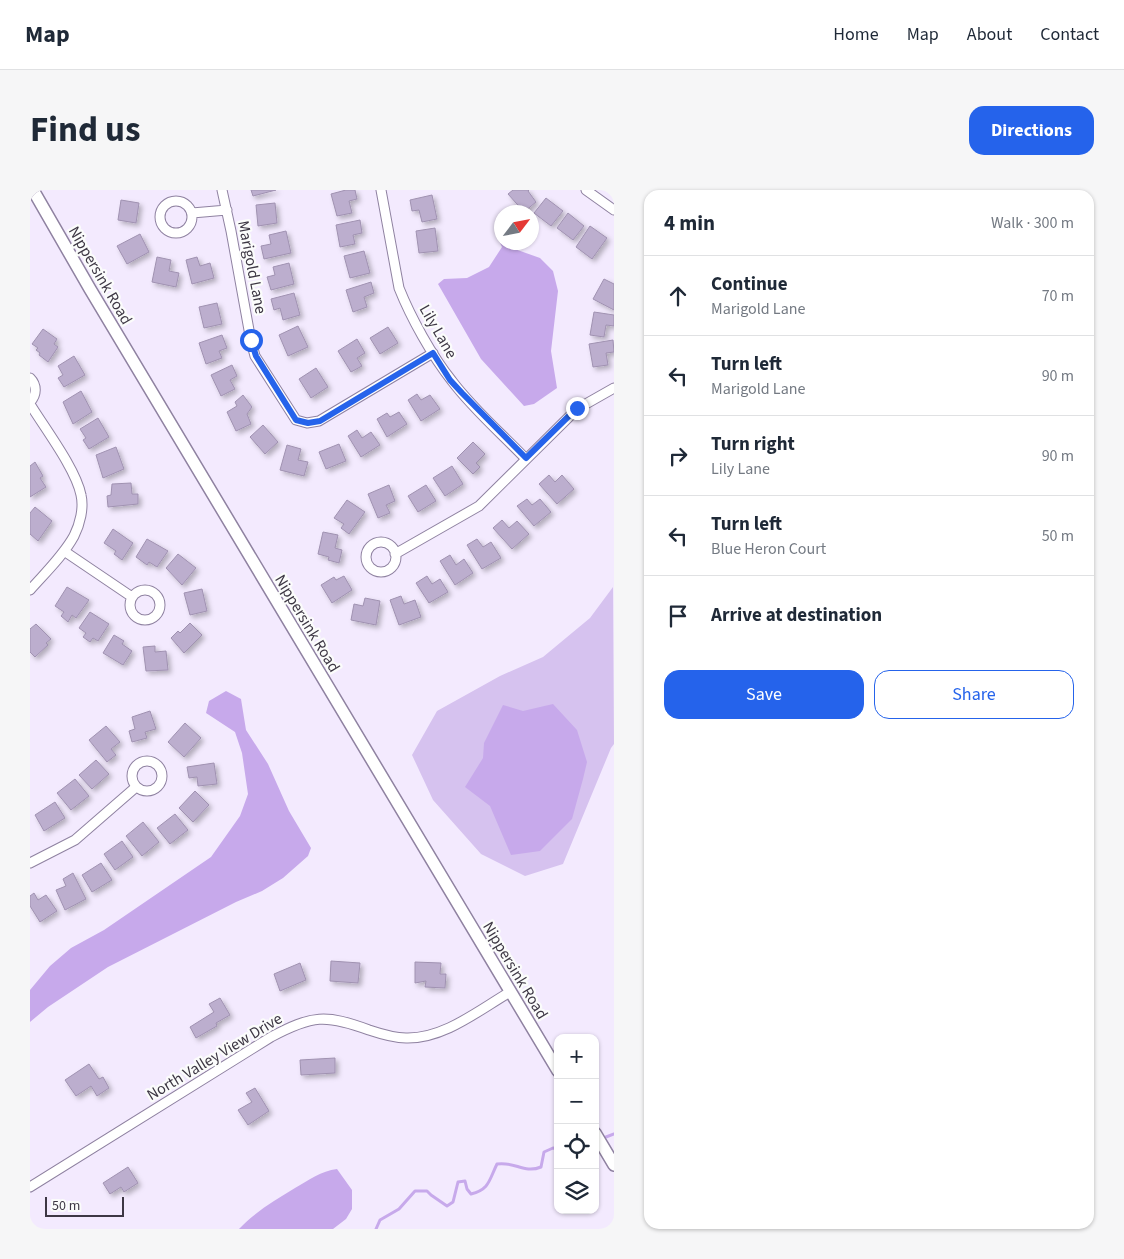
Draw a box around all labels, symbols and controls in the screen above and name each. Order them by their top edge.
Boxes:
text: Map [25,17,70,52]
text: Home [833,22,879,47]
text: Map [907,22,939,47]
text: About [967,22,1012,47]
text: Contact [1040,22,1099,47]
text: Find us [30,105,140,155]
button: Directions [969,106,1094,155]
north arrow [494,205,539,250]
text: 4 min [664,208,715,238]
text: Walk · 300 m [991,212,1074,234]
street label: Marigold Lane [232,219,272,316]
street label: Nippersink Road [63,222,137,329]
text: Continue [711,271,788,298]
icon: ahead [664,282,692,310]
text: 70 m [1042,285,1074,307]
text: Marigold Lane [711,298,805,320]
street label: Lily Lane [414,300,462,363]
route start [240,329,263,352]
text: Turn left [711,351,782,378]
icon: left [664,362,692,390]
text: 90 m [1042,365,1074,387]
text: Marigold Lane [711,378,805,400]
route end [566,397,589,420]
text: Turn right [711,431,795,458]
icon: right [664,442,692,470]
text: 90 m [1042,445,1074,467]
text: Lily Lane [711,458,770,480]
text: Turn left [711,511,782,538]
icon: left [664,522,692,550]
text: 50 m [1042,525,1074,547]
text: Blue Heron Court [711,538,826,560]
street label: Nippersink Road [269,571,345,676]
icon: arrive [664,602,692,630]
text: Arrive at destination [711,602,882,629]
button: Save [664,670,864,719]
button: Share [874,670,1074,719]
street label: Nippersink Road [477,918,553,1023]
street label: North Valley View Drive [143,1008,286,1106]
map controls [554,1034,599,1214]
button: + [554,1034,599,1079]
button: − [554,1079,599,1124]
button: locate [554,1124,599,1169]
button: layers [554,1169,599,1214]
scale bar [45,1194,124,1217]
text: 50 m [52,1196,80,1216]

